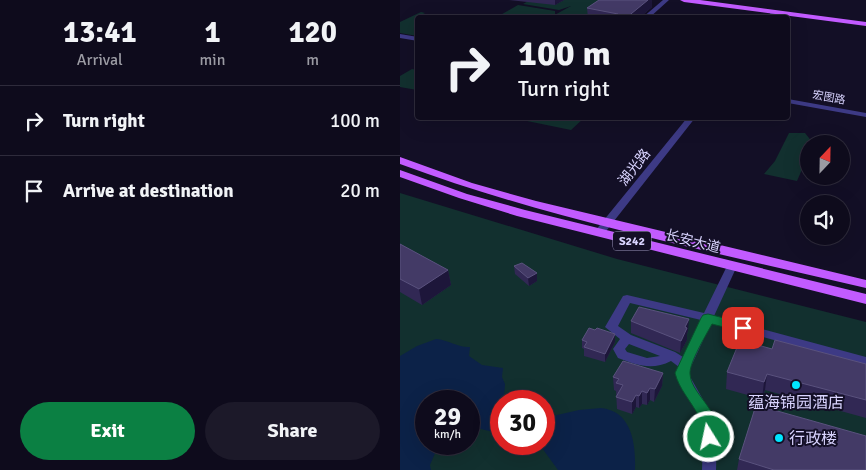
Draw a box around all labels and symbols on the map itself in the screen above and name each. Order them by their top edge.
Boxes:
street label: 宏图路 [812,88,846,107]
north arrow [800,135,850,185]
street label: 湖光路 [615,146,654,189]
street label: 长安大道 [664,226,722,257]
road number: S242 [613,232,651,250]
pin [722,307,764,349]
marker: 蕴海锦园酒店 [790,379,802,391]
speed limit sign: 30 [490,390,555,455]
place label: 蕴海锦园酒店 [748,393,844,413]
position arrow [682,410,734,462]
place label: 行政楼 [789,429,837,449]
marker: 行政楼 [773,432,785,444]

